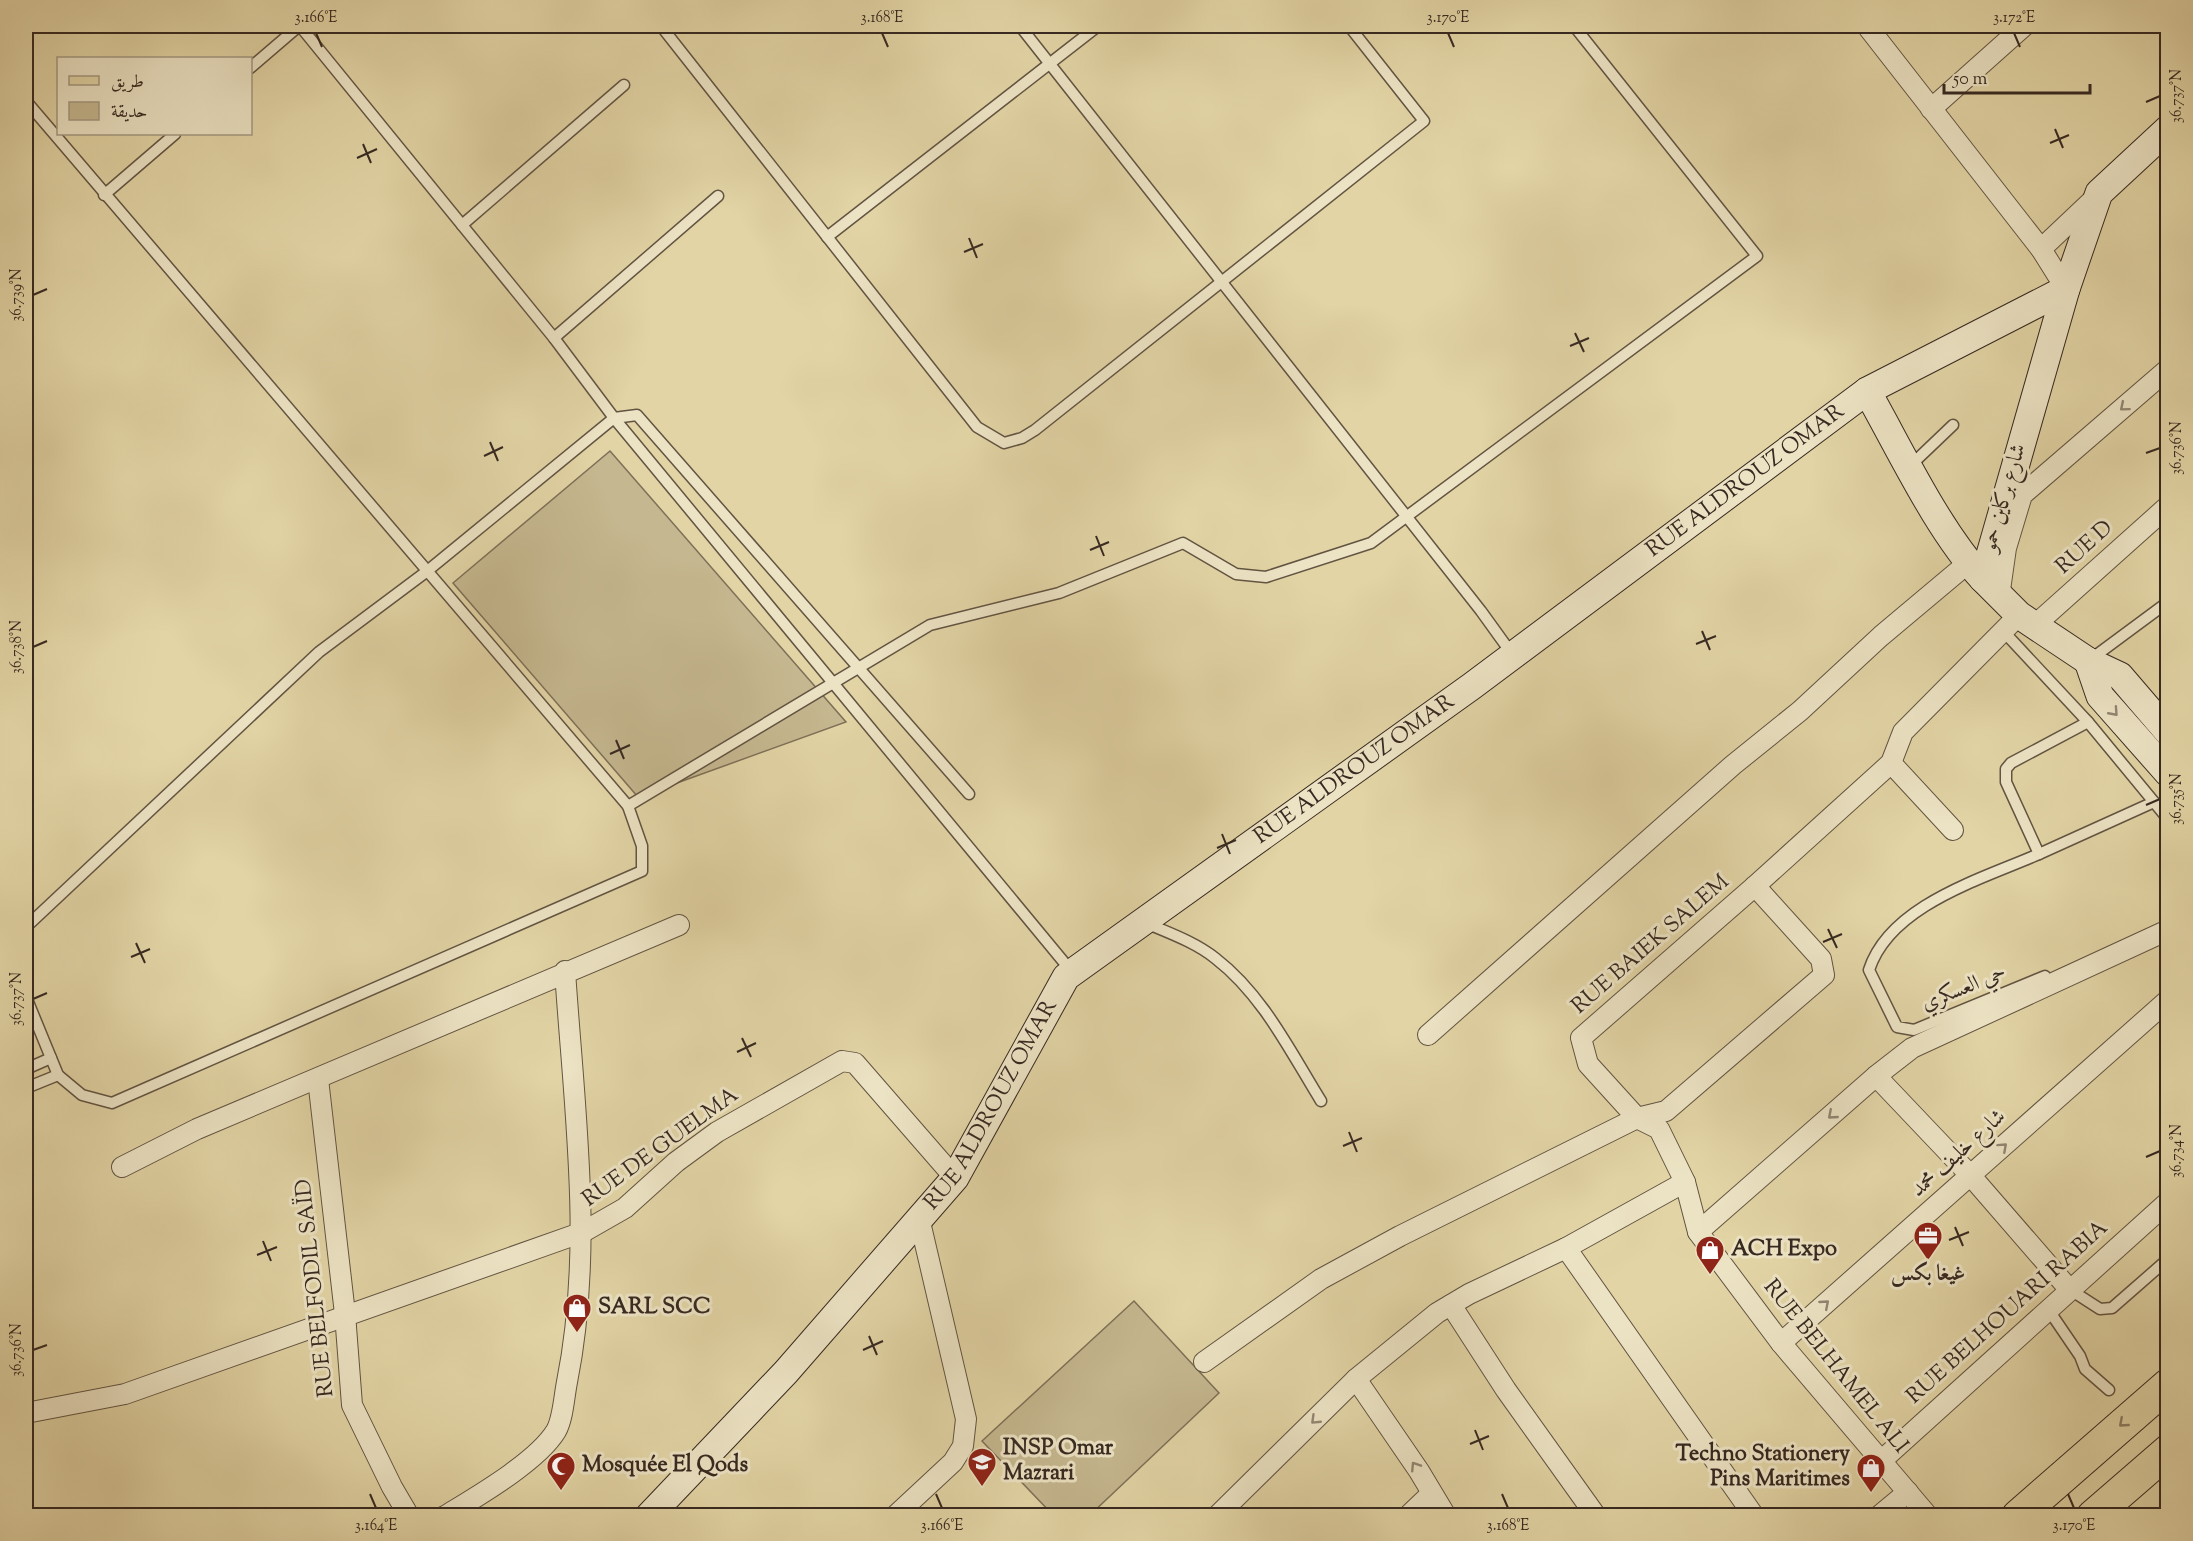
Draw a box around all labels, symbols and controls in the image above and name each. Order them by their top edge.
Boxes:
text: 3.166°E [295,8,337,29]
text: 3.168°E [861,8,903,29]
text: 3.170°E [1427,8,1469,29]
text: 3.172°E [1993,8,2035,29]
legend [57,57,252,135]
scale bar [1944,57,2090,95]
text: 50 m [1952,67,1988,93]
text: 36.737°N [2167,69,2188,123]
text: طريق [111,70,144,96]
text: حديقة [111,100,147,126]
text: 36.739°N [7,268,28,322]
street label: RUE ALDROUZ OMAR [1640,397,1852,566]
one-way arrow [2120,400,2131,411]
text: 36.736°N [2167,421,2188,475]
street label: شارع بركاين حمو [1974,440,2036,558]
street label: RUE D [2049,513,2121,583]
text: 36.738°N [7,620,28,674]
street label: RUE ALDROUZ OMAR [1248,687,1462,853]
one-way arrow [2107,706,2118,716]
text: 36.735°N [2167,773,2188,825]
street label: RUE BAIEK SALEM [1565,867,1737,1023]
street label: حي العسكري [1917,957,2011,1021]
text: 36.737°N [7,972,28,1026]
street label: RUE ALDROUZ OMAR [917,994,1066,1218]
street label: RUE DE GUELMA [576,1080,746,1216]
street label: شارع خليف محمد [1904,1102,2014,1206]
one-way arrow [1828,1108,1838,1119]
text: 36.734°N [2167,1124,2188,1178]
one-way arrow [1996,1143,2007,1154]
street label: RUE BELFODIL SAÏD [289,1177,343,1399]
street label: RUE BELHOUARI RABIA [1900,1213,2116,1412]
office icon: غيغا بكس [1912,1220,1944,1262]
shop icon: ACH Expo [1694,1234,1726,1276]
place label: ACH Expo [1731,1234,1837,1266]
place label: غيغا بكس [1891,1259,1965,1291]
street label: RUE BELHAMEL ALI [1755,1273,1915,1461]
shop icon: SARL SCC [561,1292,593,1334]
place label: SARL SCC [598,1292,711,1324]
one-way arrow [1818,1300,1829,1311]
text: 36.736°N [7,1323,28,1377]
one-way arrow [1311,1413,1321,1424]
one-way arrow [2120,1416,2130,1427]
place label: INSP Omar Mazrari [1003,1433,1114,1490]
place label: Techno Stationery Pins Maritimes [1675,1439,1850,1496]
school or university icon: INSP Omar Mazrari [966,1446,998,1488]
mosque icon: Mosquée El Qods [545,1450,577,1492]
place label: Mosquée El Qods [582,1450,749,1482]
shop icon: Techno Stationery Pins Maritimes [1855,1452,1887,1494]
one-way arrow [1412,1461,1423,1472]
text: 3.164°E [355,1516,397,1537]
text: 3.166°E [921,1516,963,1537]
text: 3.168°E [1487,1516,1529,1537]
text: 3.170°E [2053,1516,2095,1537]

